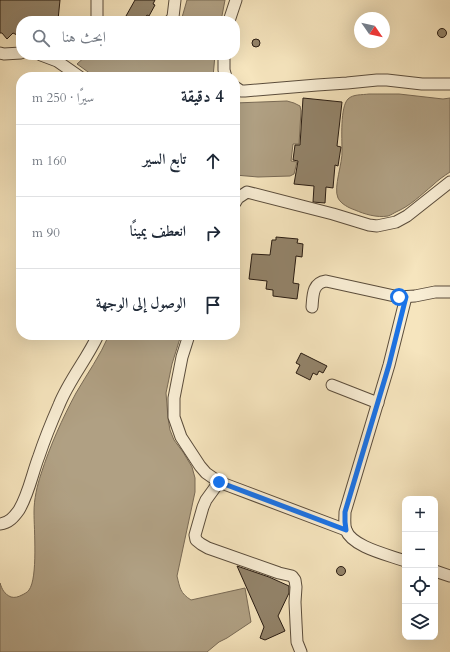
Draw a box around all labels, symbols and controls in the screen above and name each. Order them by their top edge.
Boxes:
north arrow [354,12,390,48]
search box [16,16,240,60]
icon: search [30,27,52,49]
text: ابحث هنا [62,27,106,47]
text: 4 دقيقة [181,85,224,108]
text: سيرًا · 250 m [32,89,94,107]
text: تابع السير [143,149,186,169]
icon: ahead [202,150,224,172]
text: 160 m [32,152,66,170]
text: انعطف يمينًا [130,221,186,241]
icon: right [202,222,224,244]
text: 90 m [32,224,60,242]
route start [390,288,408,306]
text: الوصول إلى الوجهة [96,293,186,313]
icon: arrive [202,294,224,316]
route end [210,473,228,491]
map controls [402,496,438,640]
button: + [402,496,438,532]
button: − [402,532,438,568]
button: locate [402,568,438,604]
button: layers [402,604,438,640]

